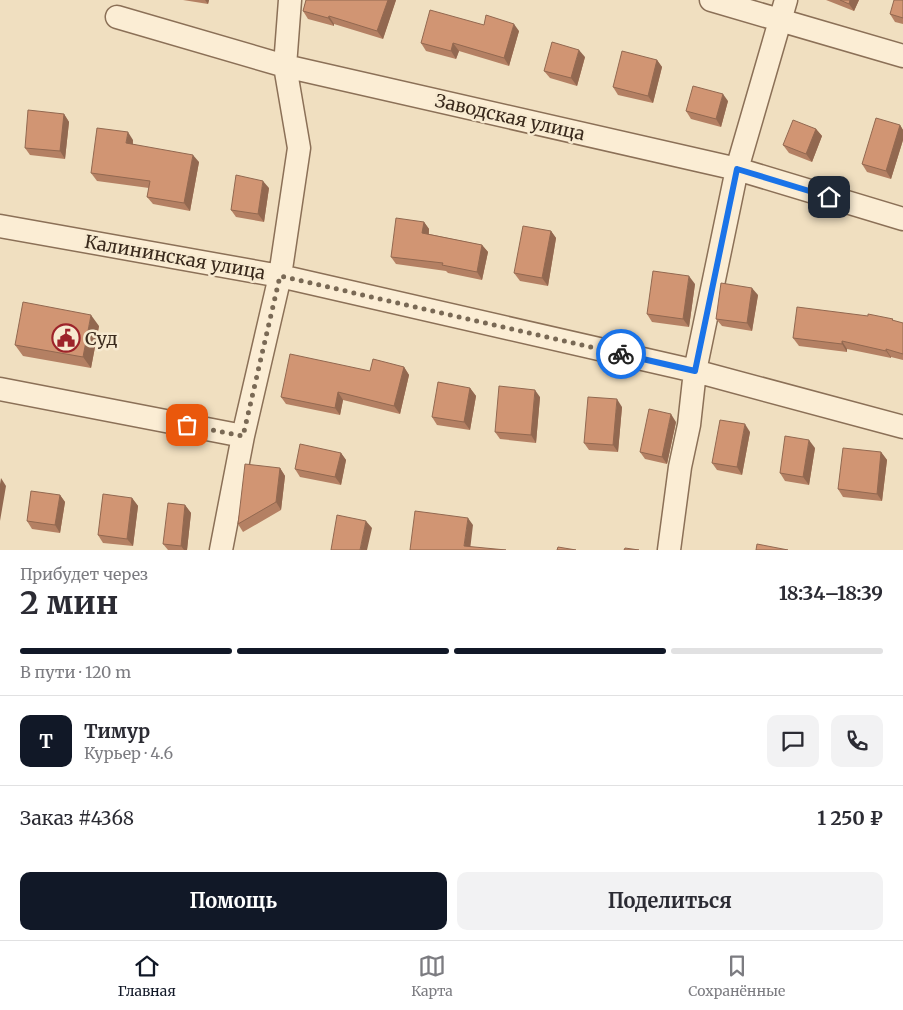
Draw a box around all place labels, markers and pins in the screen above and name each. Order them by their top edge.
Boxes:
pin [808,176,850,218]
public building icon: Суд [51,323,81,353]
place label: Суд [85,327,118,350]
pin [166,404,208,446]

